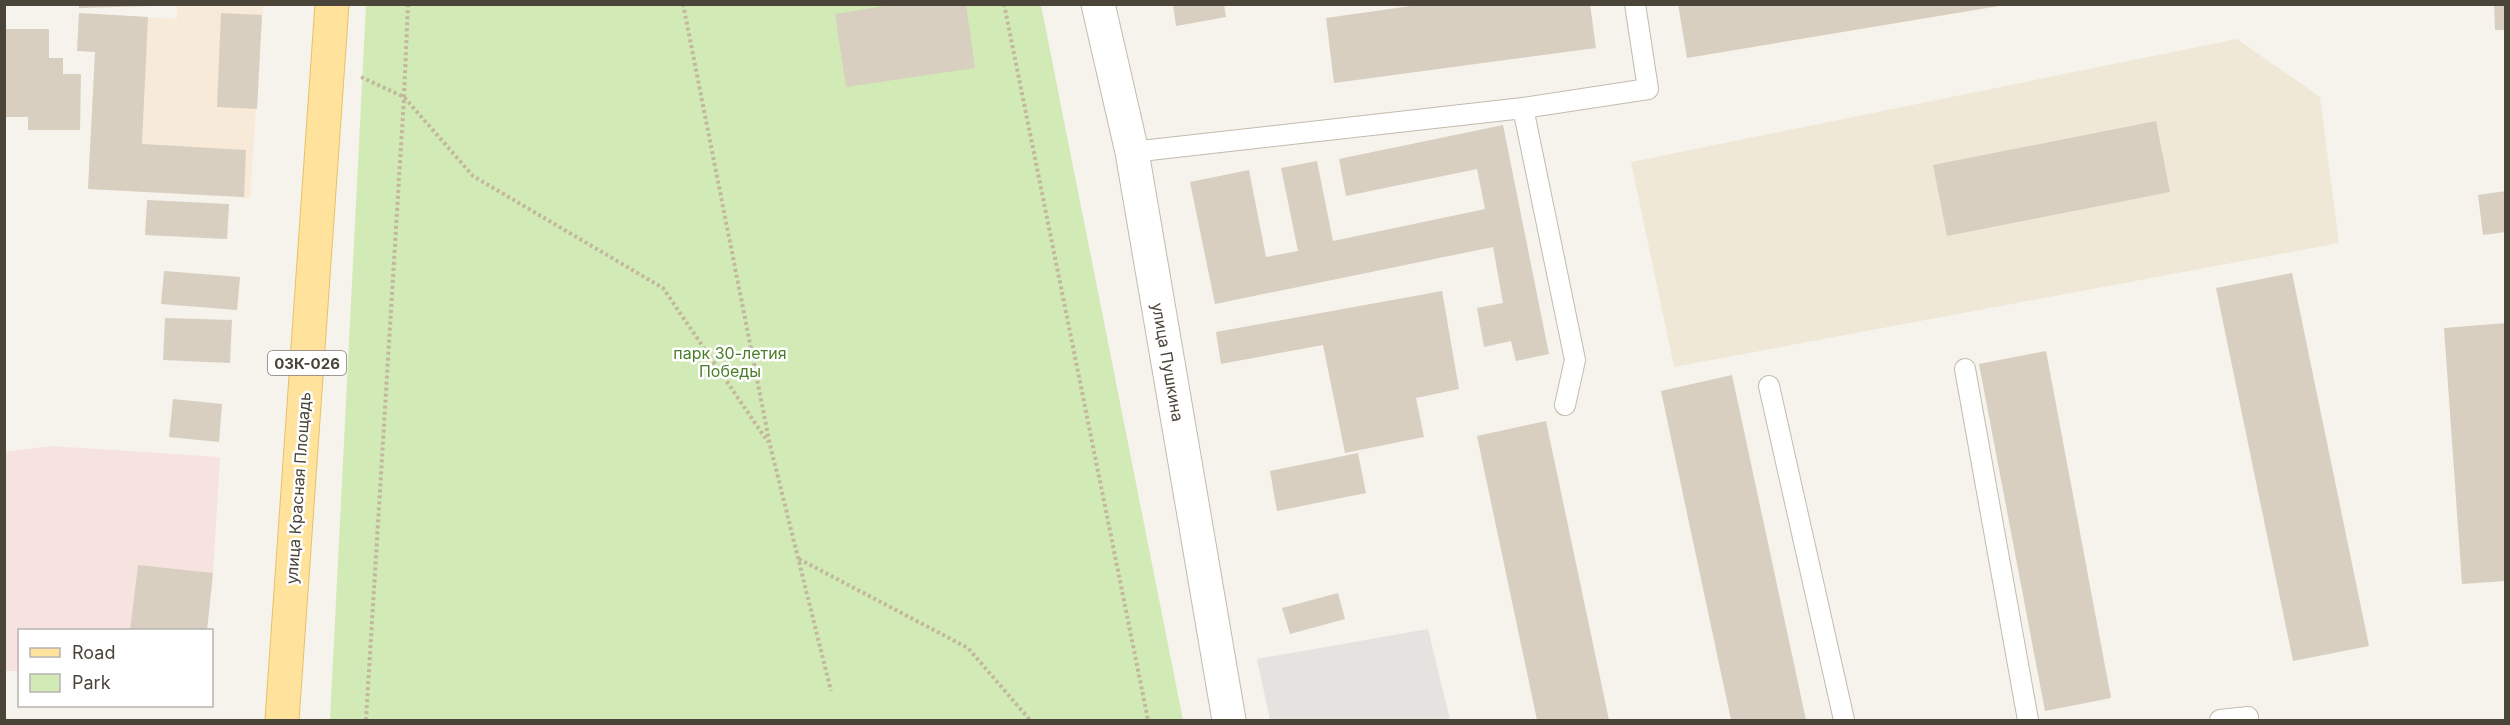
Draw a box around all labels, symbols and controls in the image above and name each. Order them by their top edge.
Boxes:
street label: улица Пушкина [1148,301,1188,423]
park label: парк 30-летия Победы [673,343,787,381]
road number: 03К-026 [268,351,346,375]
street label: улица Красная Площадь [281,391,315,585]
legend [18,629,213,707]
text: Road [72,642,115,663]
text: Park [72,672,111,693]

